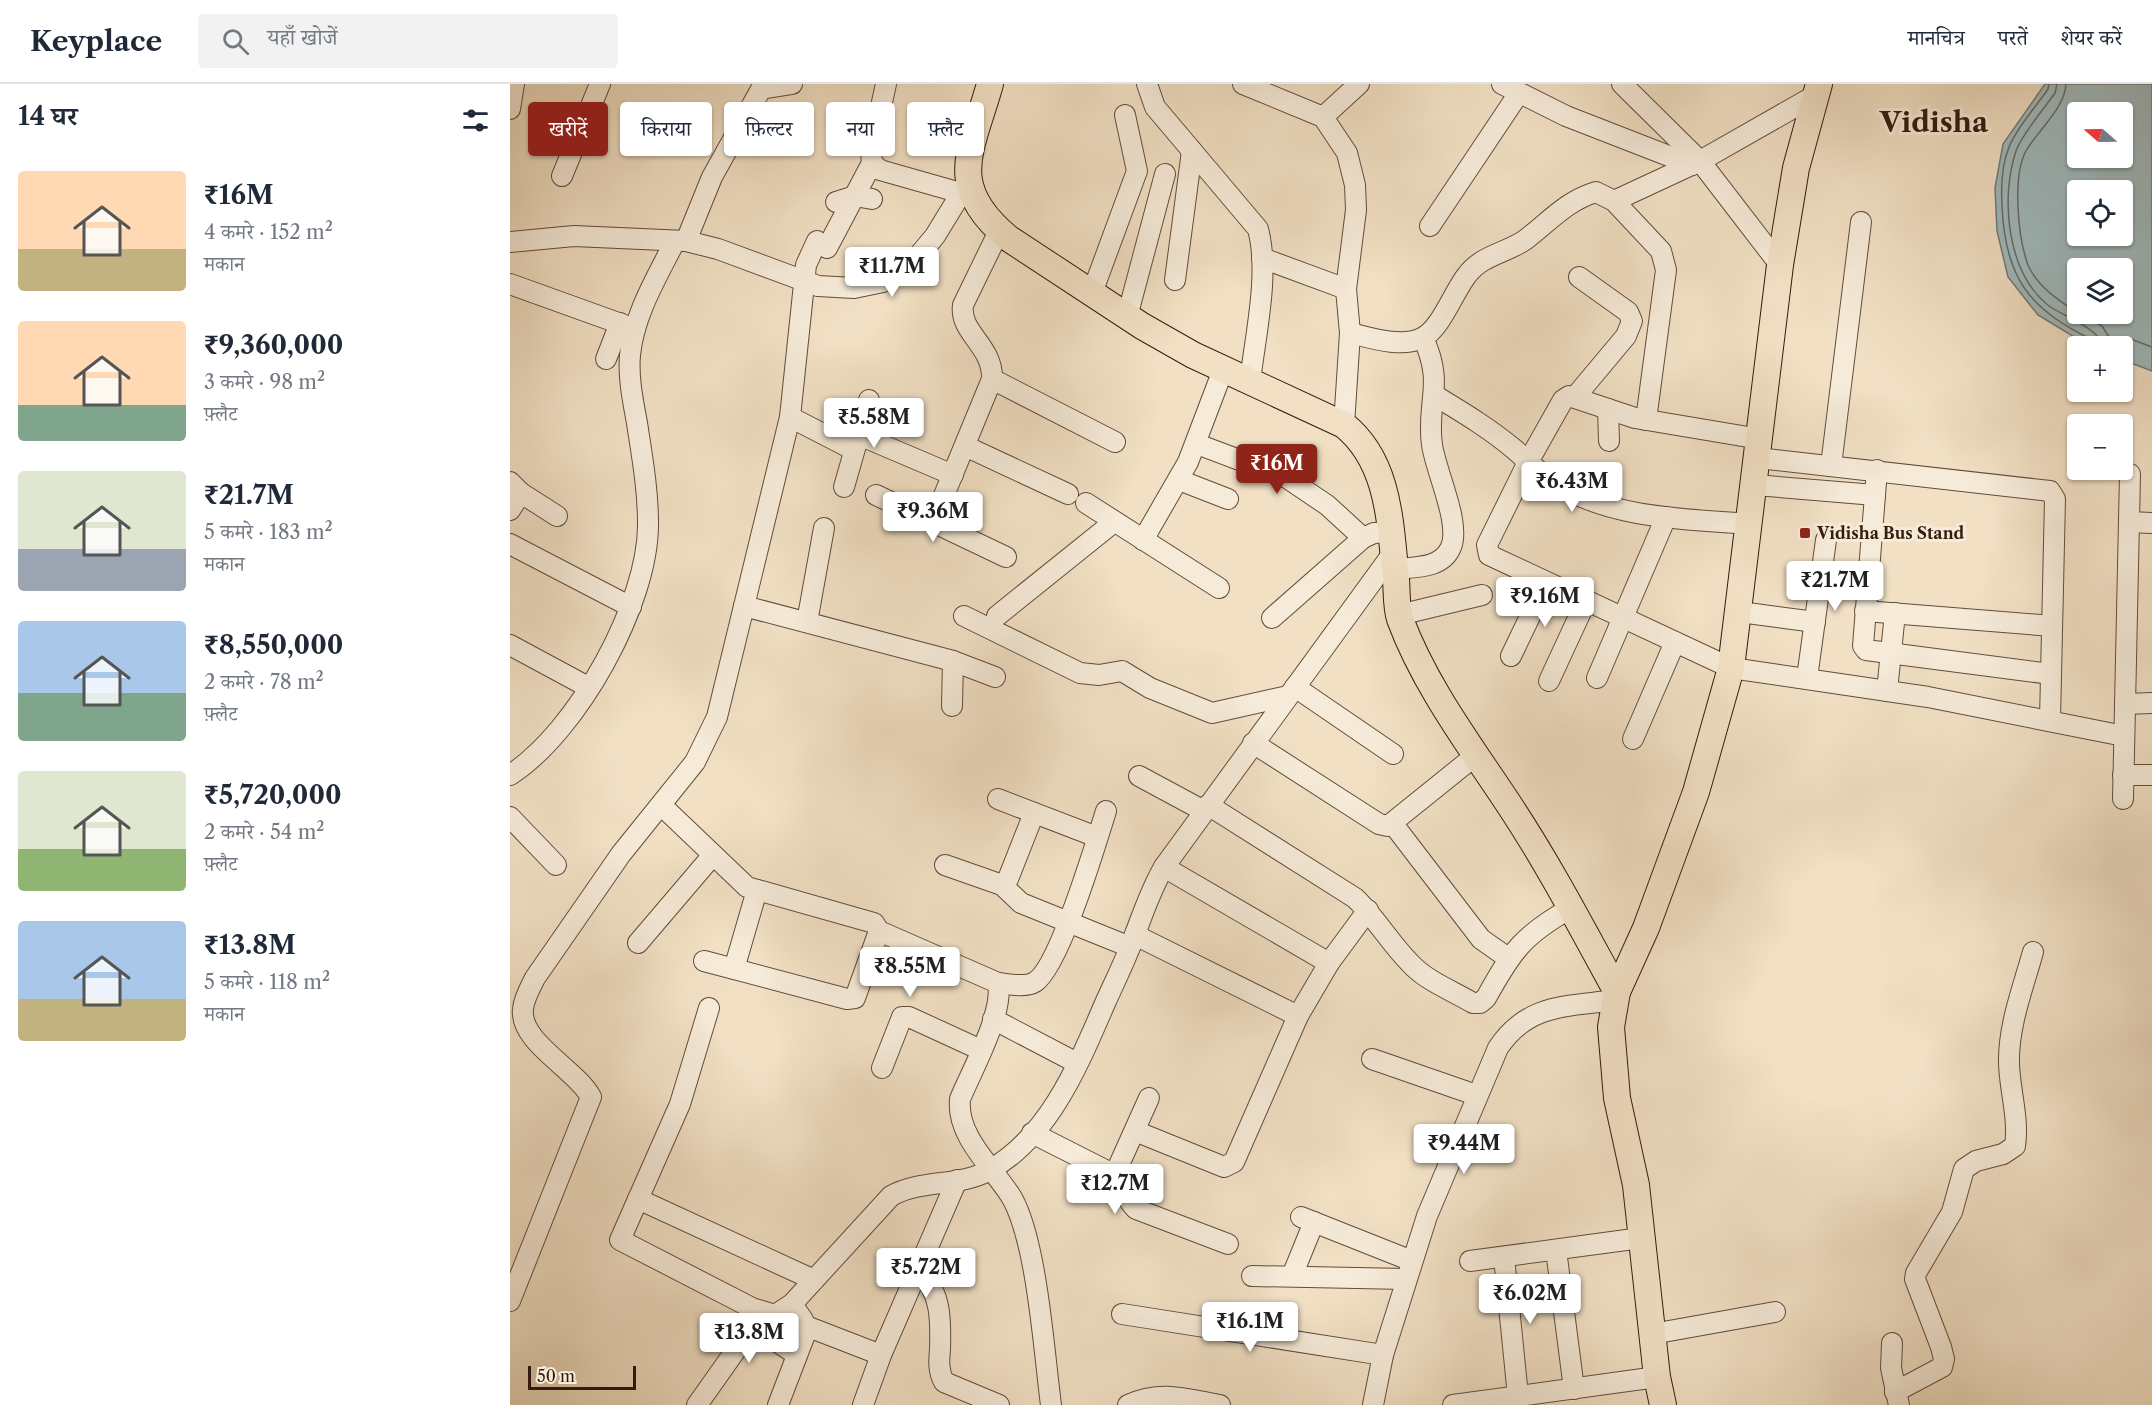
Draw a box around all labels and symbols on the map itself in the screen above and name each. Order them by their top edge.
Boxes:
north arrow [2067,102,2133,168]
district label: Vidisha [1879,105,1989,139]
pin: ₹11.7M [843,247,941,298]
pin: ₹5.58M [825,398,923,449]
pin: ₹16M [1241,444,1313,495]
pin: ₹6.43M [1523,462,1621,513]
pin: ₹9.36M [884,492,982,543]
place label: Vidisha Bus Stand [1816,523,1965,543]
marker: Vidisha Bus Stand [1798,526,1812,540]
pin: ₹21.7M [1786,561,1884,612]
pin: ₹9.16M [1496,577,1594,628]
pin: ₹8.55M [861,947,959,998]
pin: ₹9.44M [1415,1124,1513,1175]
pin: ₹12.7M [1066,1164,1164,1215]
pin: ₹5.72M [877,1248,975,1299]
pin: ₹6.02M [1481,1274,1579,1325]
pin: ₹16.1M [1201,1302,1299,1353]
pin: ₹13.8M [700,1313,798,1364]
scale bar [528,1363,636,1390]

